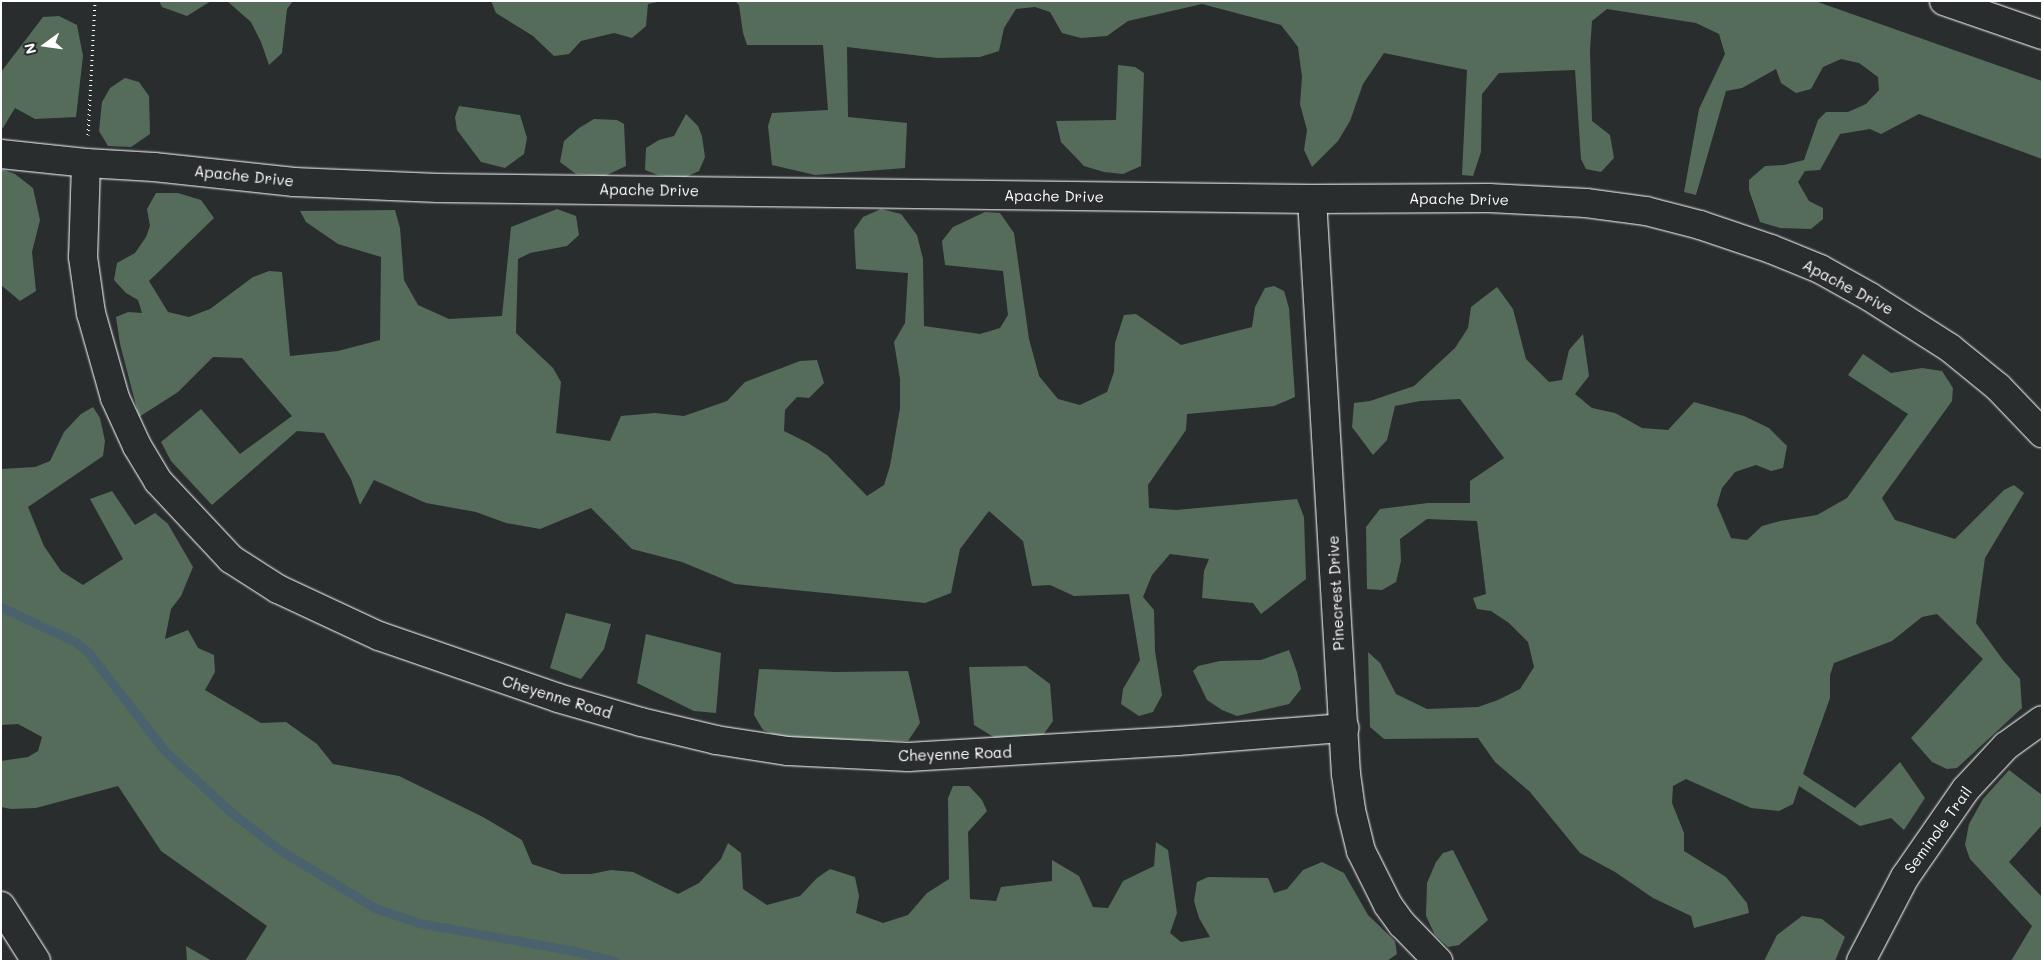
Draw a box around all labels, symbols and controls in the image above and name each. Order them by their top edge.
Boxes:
north arrow [20,20,70,70]
text: N [19,41,40,56]
street label: Apache Drive [193,162,295,190]
street label: Apache Drive [599,180,699,200]
street label: Apache Drive [1004,186,1104,206]
street label: Apache Drive [1409,189,1509,209]
street label: Apache Drive [1800,256,1896,318]
street label: Pinecrest Drive [1324,535,1348,651]
street label: Cheyenne Road [500,672,614,722]
street label: Cheyenne Road [898,743,1012,765]
street label: Seminole Trail [1900,783,1976,877]

